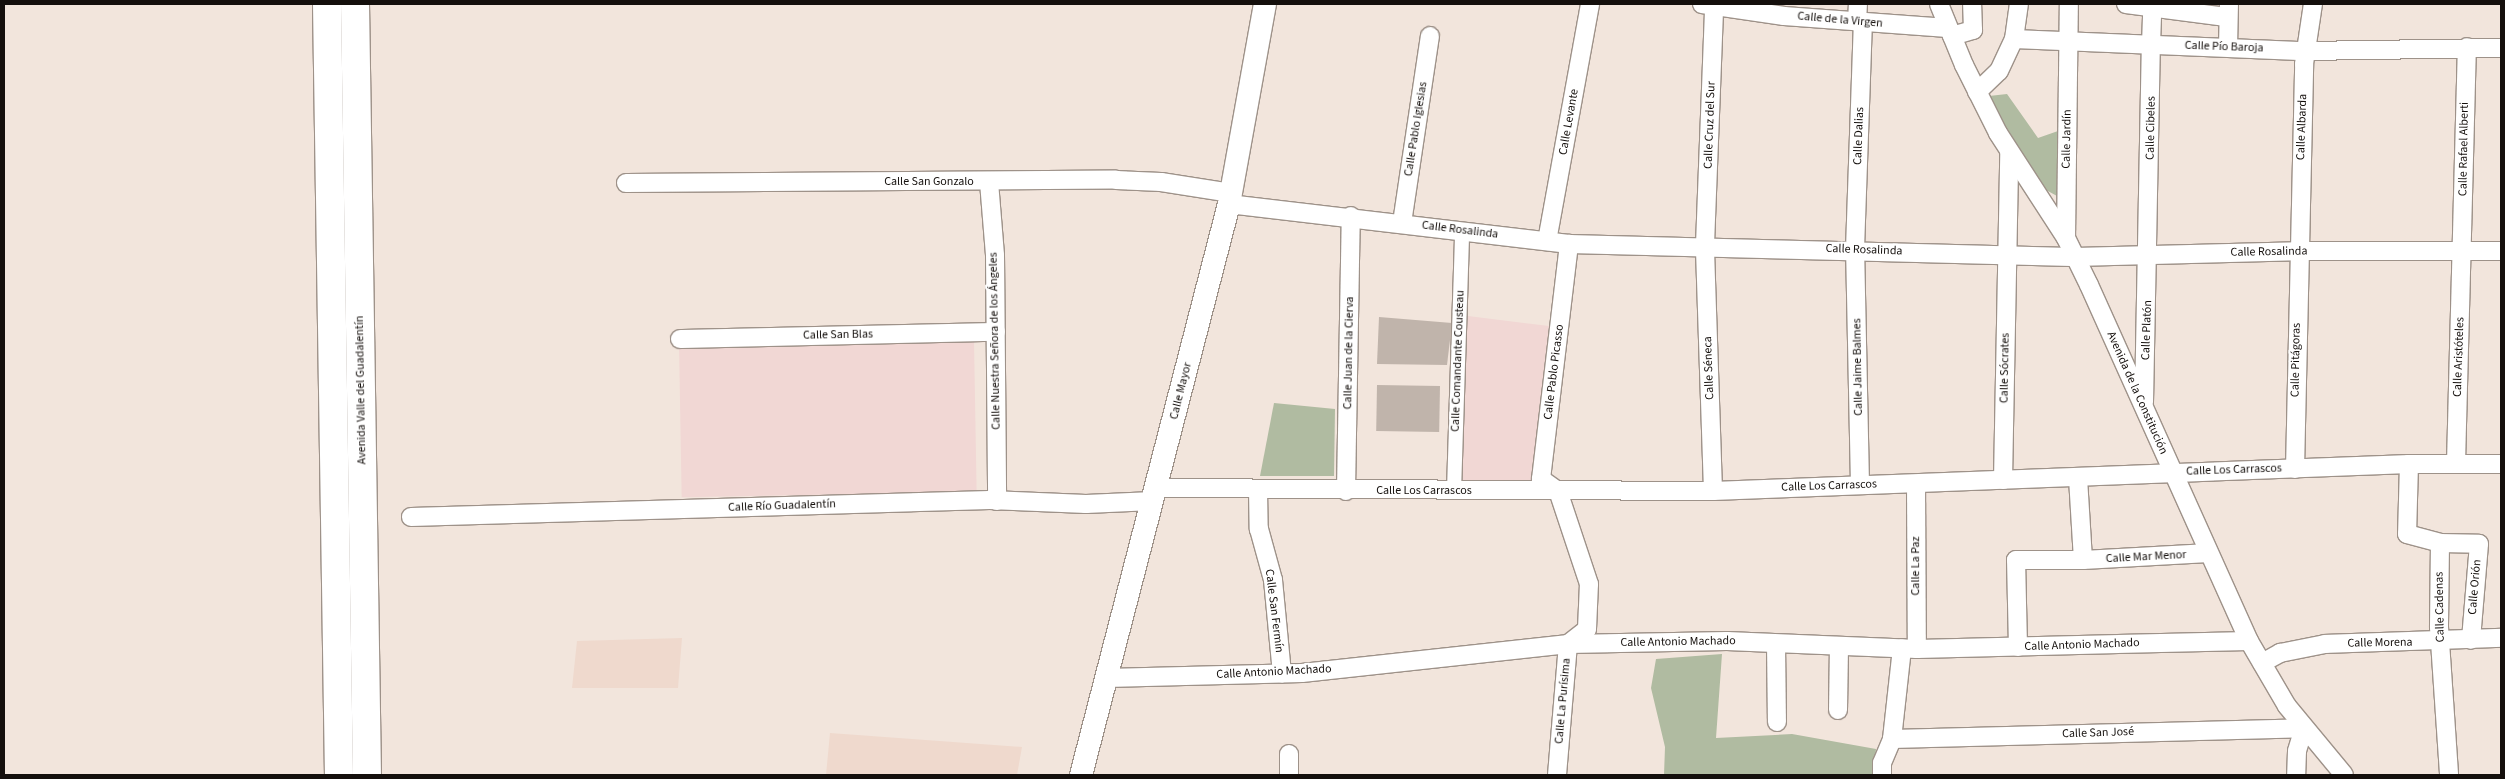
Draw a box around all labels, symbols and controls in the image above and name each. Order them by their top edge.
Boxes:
street label: Calle de la Virgen [1797,9,1883,31]
street label: Calle Pío Baroja [2184,38,2264,56]
street label: Calle Pablo Iglesias [1401,81,1431,177]
street label: Calle Cruz del Sur [1701,81,1719,169]
street label: Calle Levante [1556,88,1582,156]
street label: Calle Albarda [2294,94,2310,160]
street label: Calle Cibeles [2143,96,2159,160]
street label: Calle Rafael Alberti [2456,102,2472,196]
street label: Calle Dalias [1851,107,1867,165]
street label: Calle Jardín [2059,109,2075,169]
street label: Calle San Gonzalo [884,175,974,189]
street label: Calle Rosalinda [1421,218,1499,242]
street label: Calle Rosalinda [1825,241,1903,259]
street label: Calle Rosalinda [2230,244,2308,260]
street label: Calle Nuestra Señora de los Ángeles [986,252,1004,430]
street label: Calle Comandante Cousteau [1448,290,1468,432]
street label: Calle Juan de la Cierva [1341,296,1357,410]
street label: Calle Platón [2139,300,2155,360]
street label: Avenida Valle del Guadalentín [353,315,369,465]
street label: Calle Aristóteles [2450,317,2468,397]
street label: Calle Jaime Balmes [1850,318,1866,416]
street label: Calle Pablo Picasso [1541,323,1567,421]
street label: Calle Pitágoras [2288,323,2304,397]
street label: Calle San Blas [803,327,873,343]
street label: Avenida de la Constitución [2103,329,2171,457]
street label: Calle Sócrates [1997,333,2013,403]
street label: Calle Séneca [1701,336,1717,400]
street label: Calle Mayor [1167,361,1195,421]
street label: Calle Los Carrascos [2186,461,2282,479]
street label: Calle Los Carrascos [1781,477,1877,495]
street label: Calle Los Carrascos [1376,484,1472,498]
street label: Calle Río Guadalentín [728,497,836,515]
street label: Calle La Paz [1909,536,1923,596]
street label: Calle Mar Menor [2105,548,2187,566]
street label: Calle Orión [2465,559,2485,615]
street label: Calle San Fermín [1262,568,1286,654]
street label: Calle Cadenas [2432,572,2448,642]
street label: Calle Antonio Machado [1620,634,1736,650]
street label: Calle Morena [2347,635,2413,651]
street label: Calle Antonio Machado [2024,636,2140,654]
street label: Calle La Purísima [1552,658,1574,744]
street label: Calle Antonio Machado [1216,662,1332,682]
street label: Calle San José [2062,725,2134,741]

